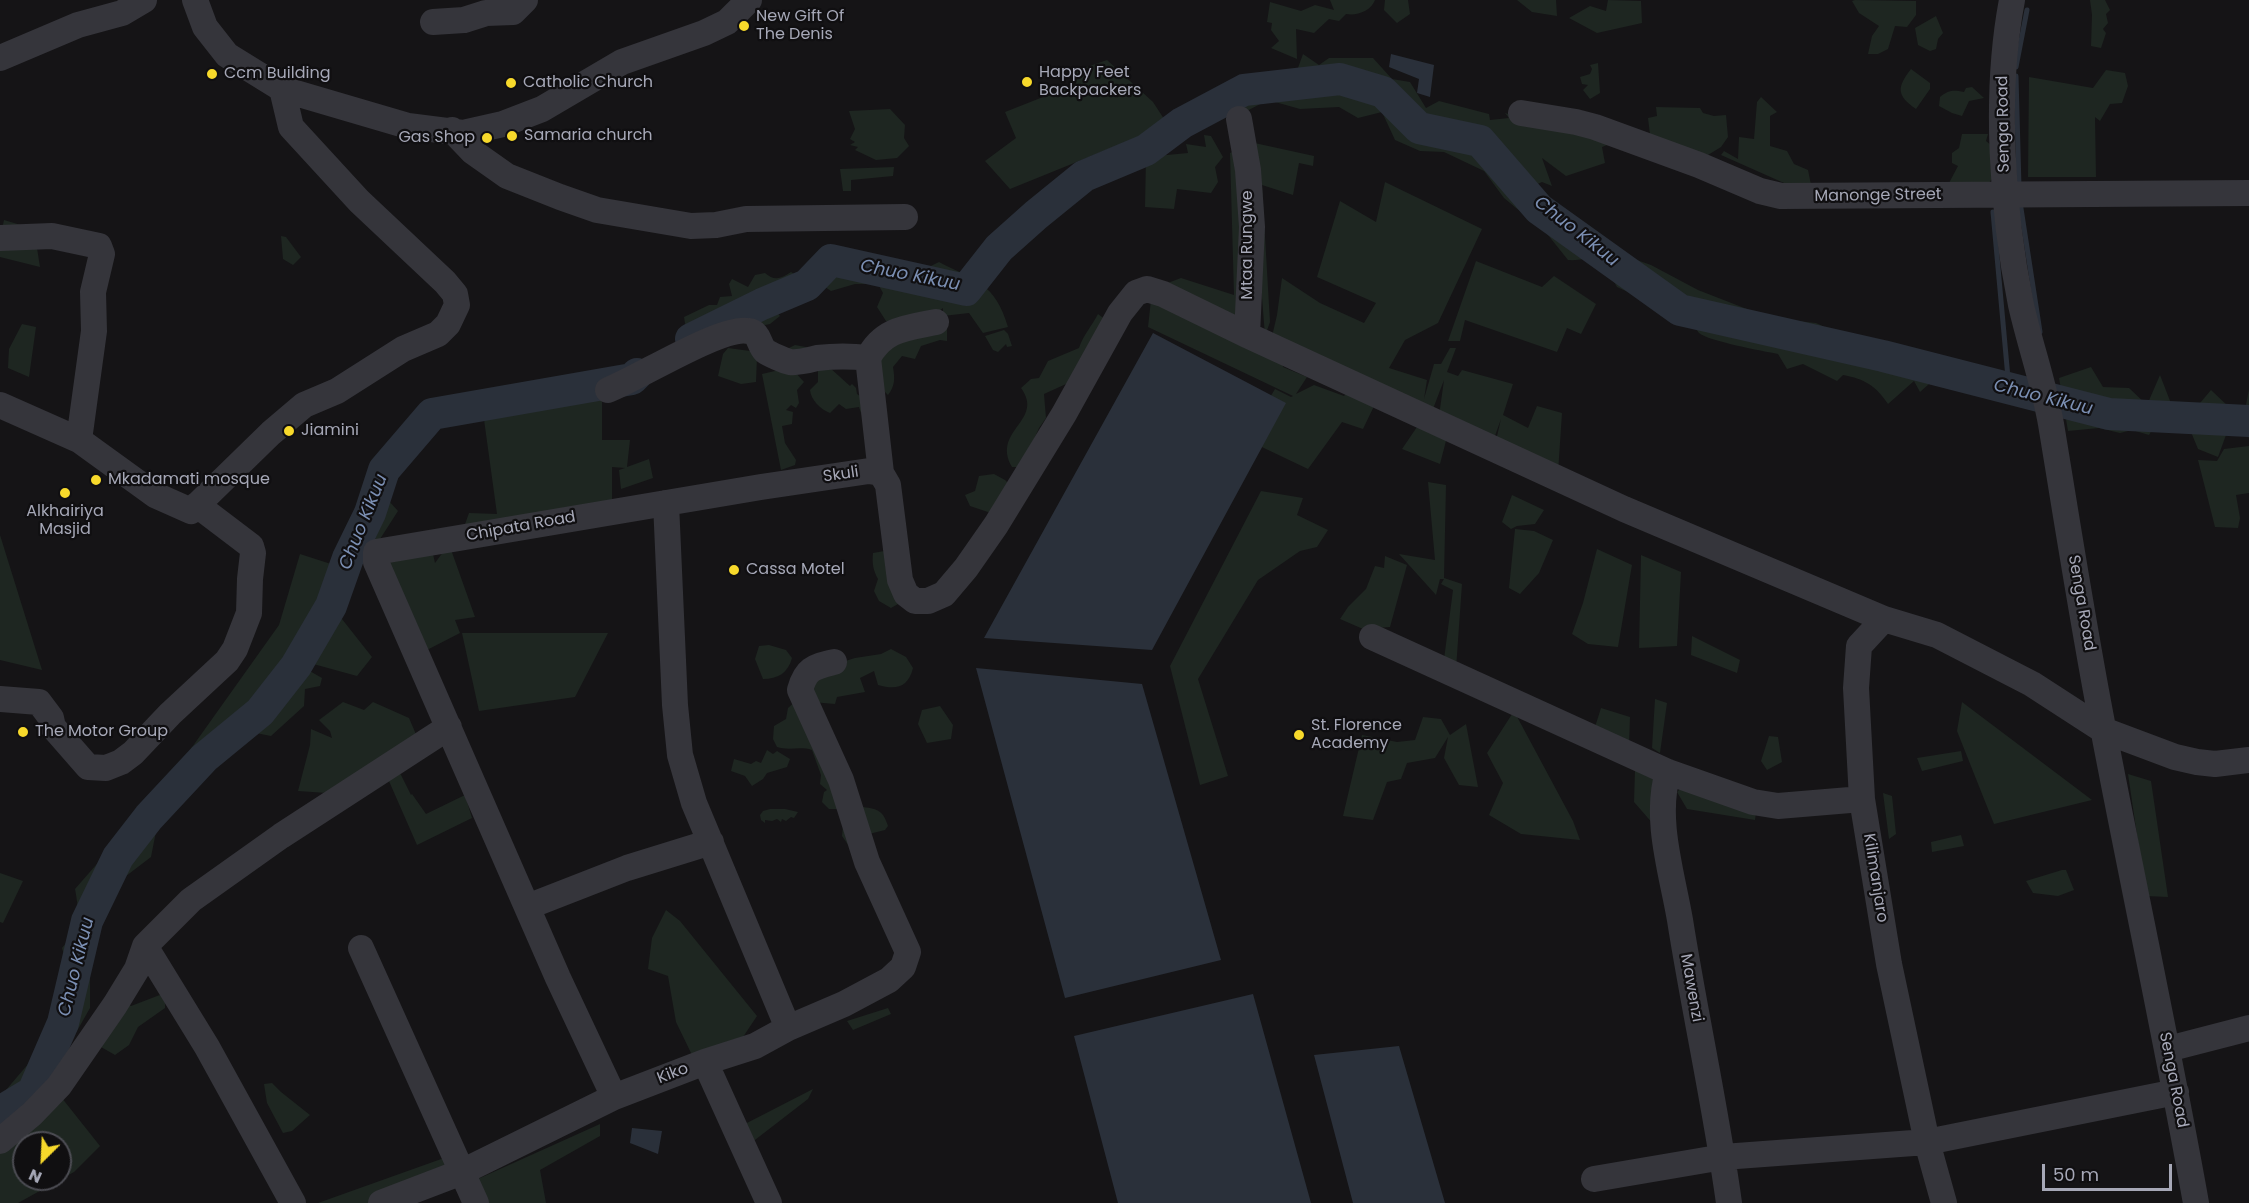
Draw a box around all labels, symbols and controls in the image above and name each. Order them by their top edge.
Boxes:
place label: New Gift Of The Denis [756,7,844,45]
marker: New Gift Of The Denis [737,19,751,33]
place label: Happy Feet Backpackers [1039,63,1141,101]
place label: Ccm Building [224,64,331,84]
marker: Ccm Building [205,67,219,81]
place label: Catholic Church [523,73,653,93]
marker: Happy Feet Backpackers [1020,75,1034,89]
street label: Senga Road [1994,75,2014,173]
marker: Catholic Church [504,76,518,90]
place label: Samaria church [524,126,653,146]
place label: Gas Shop [398,128,475,148]
marker: Samaria church [505,129,519,143]
marker: Gas Shop [480,131,494,145]
street label: Manonge Street [1814,185,1942,207]
street label: Mtaa Rungwe [1238,190,1258,300]
water label: Chuo Kikuu [1529,192,1623,272]
water label: Chuo Kikuu [858,256,962,296]
water label: Chuo Kikuu [1991,375,2095,421]
place label: Jiamini [301,421,359,441]
marker: Jiamini [282,424,296,438]
street label: Skuli [822,463,860,487]
place label: Mkadamati mosque [108,470,270,490]
water label: Chuo Kikuu [335,471,393,573]
marker: Mkadamati mosque [89,473,103,487]
marker: Alkhairiya Masjid [58,486,72,500]
place label: Alkhairiya Masjid [26,502,104,540]
street label: Chipata Road [465,508,577,546]
street label: Senga Road [2063,554,2099,652]
place label: Cassa Motel [746,560,845,580]
marker: Cassa Motel [727,563,741,577]
place label: St. Florence Academy [1311,716,1402,754]
place label: The Motor Group [35,722,168,742]
marker: The Motor Group [16,725,30,739]
marker: St. Florence Academy [1292,728,1306,742]
street label: Kilimanjaro [1858,832,1892,924]
water label: Chuo Kikuu [54,915,100,1019]
street label: Mawenzi [1676,952,1706,1024]
street label: Senga Road [2154,1031,2192,1129]
street label: Kiko [655,1059,691,1089]
north arrow [12,1131,72,1191]
scale bar [2045,1152,2176,1190]
text: 50 m [2053,1162,2099,1187]
text: N [25,1163,45,1189]

